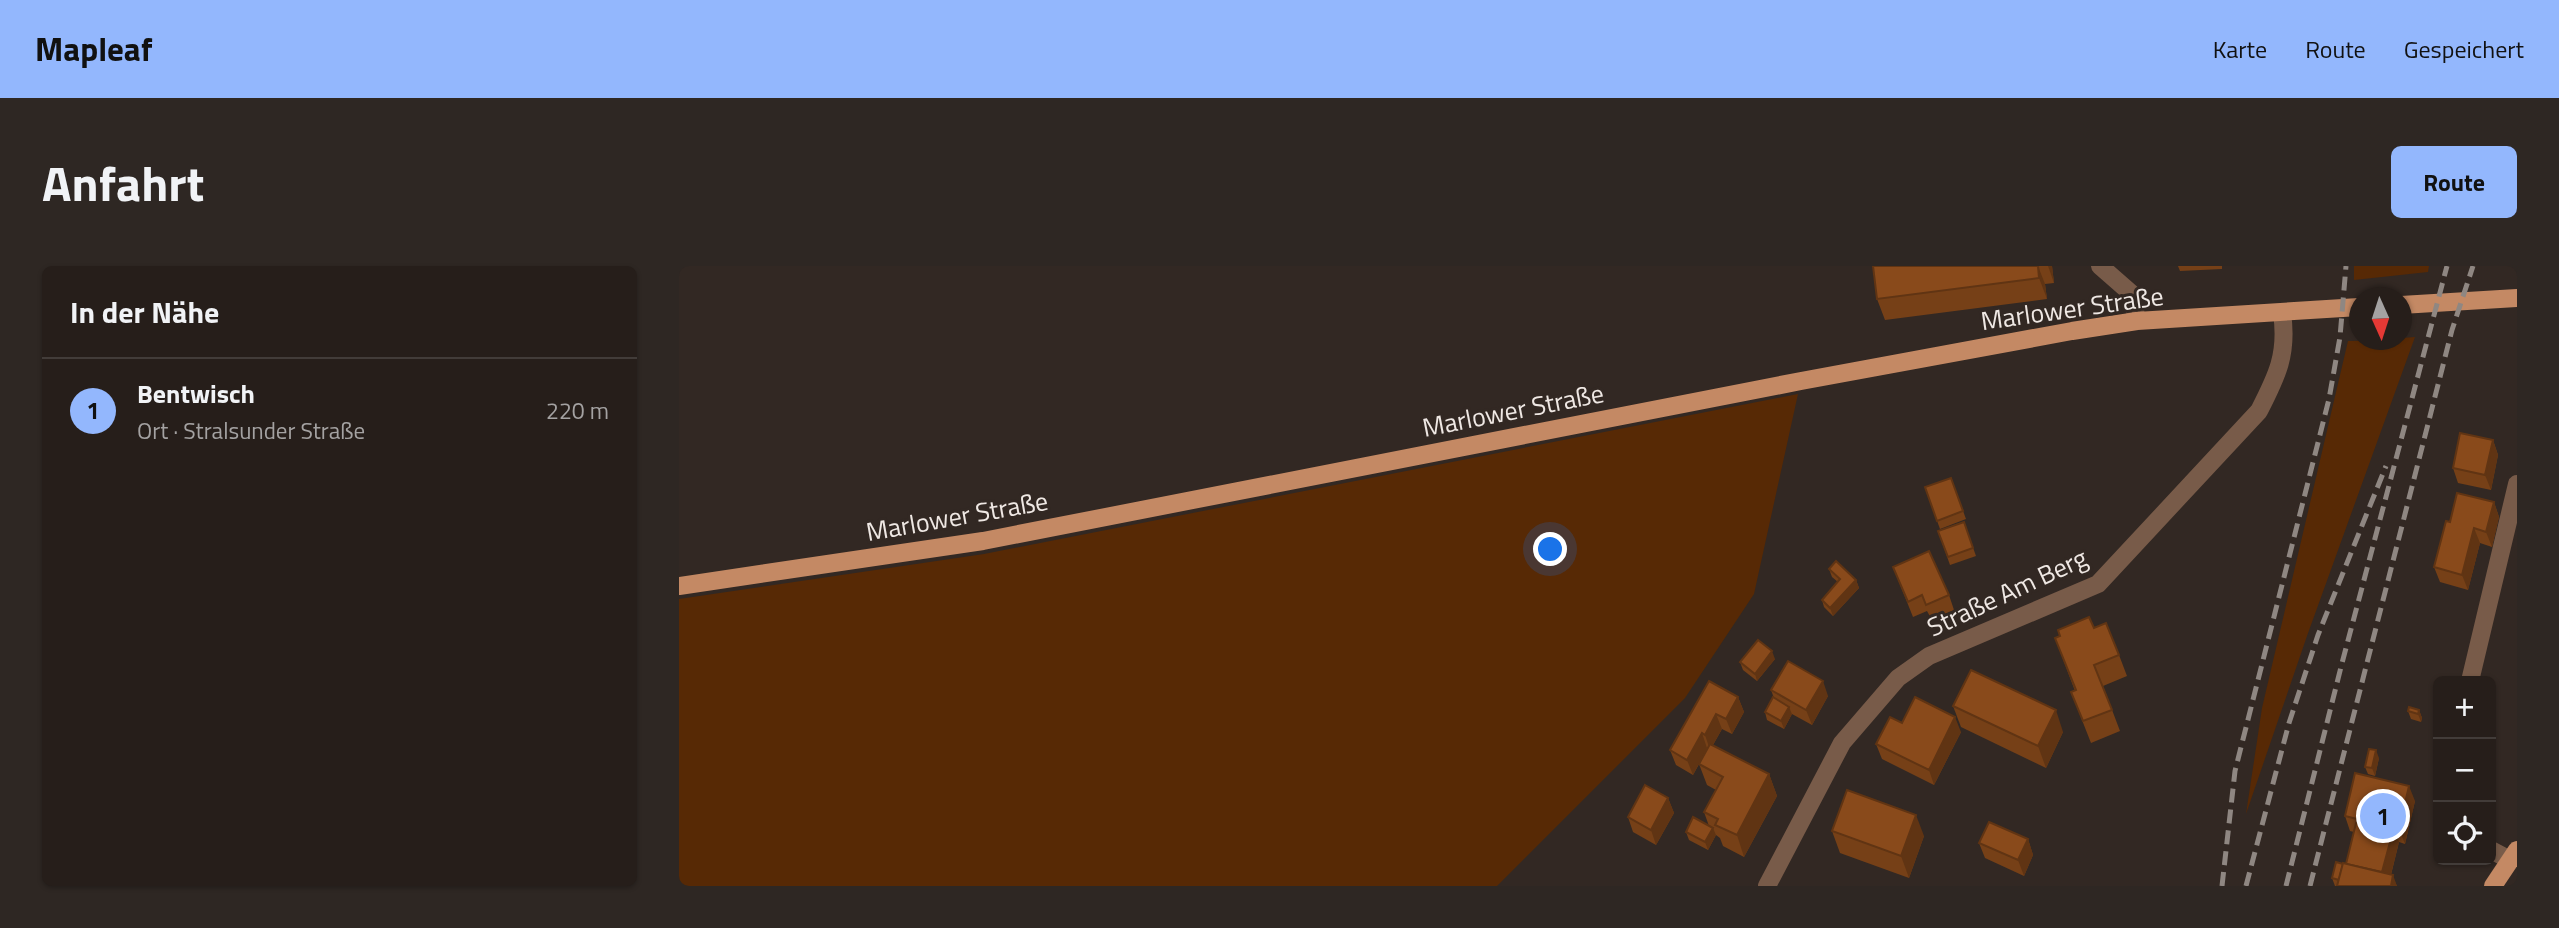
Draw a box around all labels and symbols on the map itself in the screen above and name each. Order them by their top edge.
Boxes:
street label: Marlower Straße [1978,276,2166,340]
north arrow [2349,287,2412,350]
street label: Marlower Straße [1419,373,1607,447]
street label: Marlower Straße [863,481,1051,551]
your location [1533,532,1567,566]
street label: Straße Am Berg [1920,538,2094,646]
pin: 1 [2360,790,2406,842]

